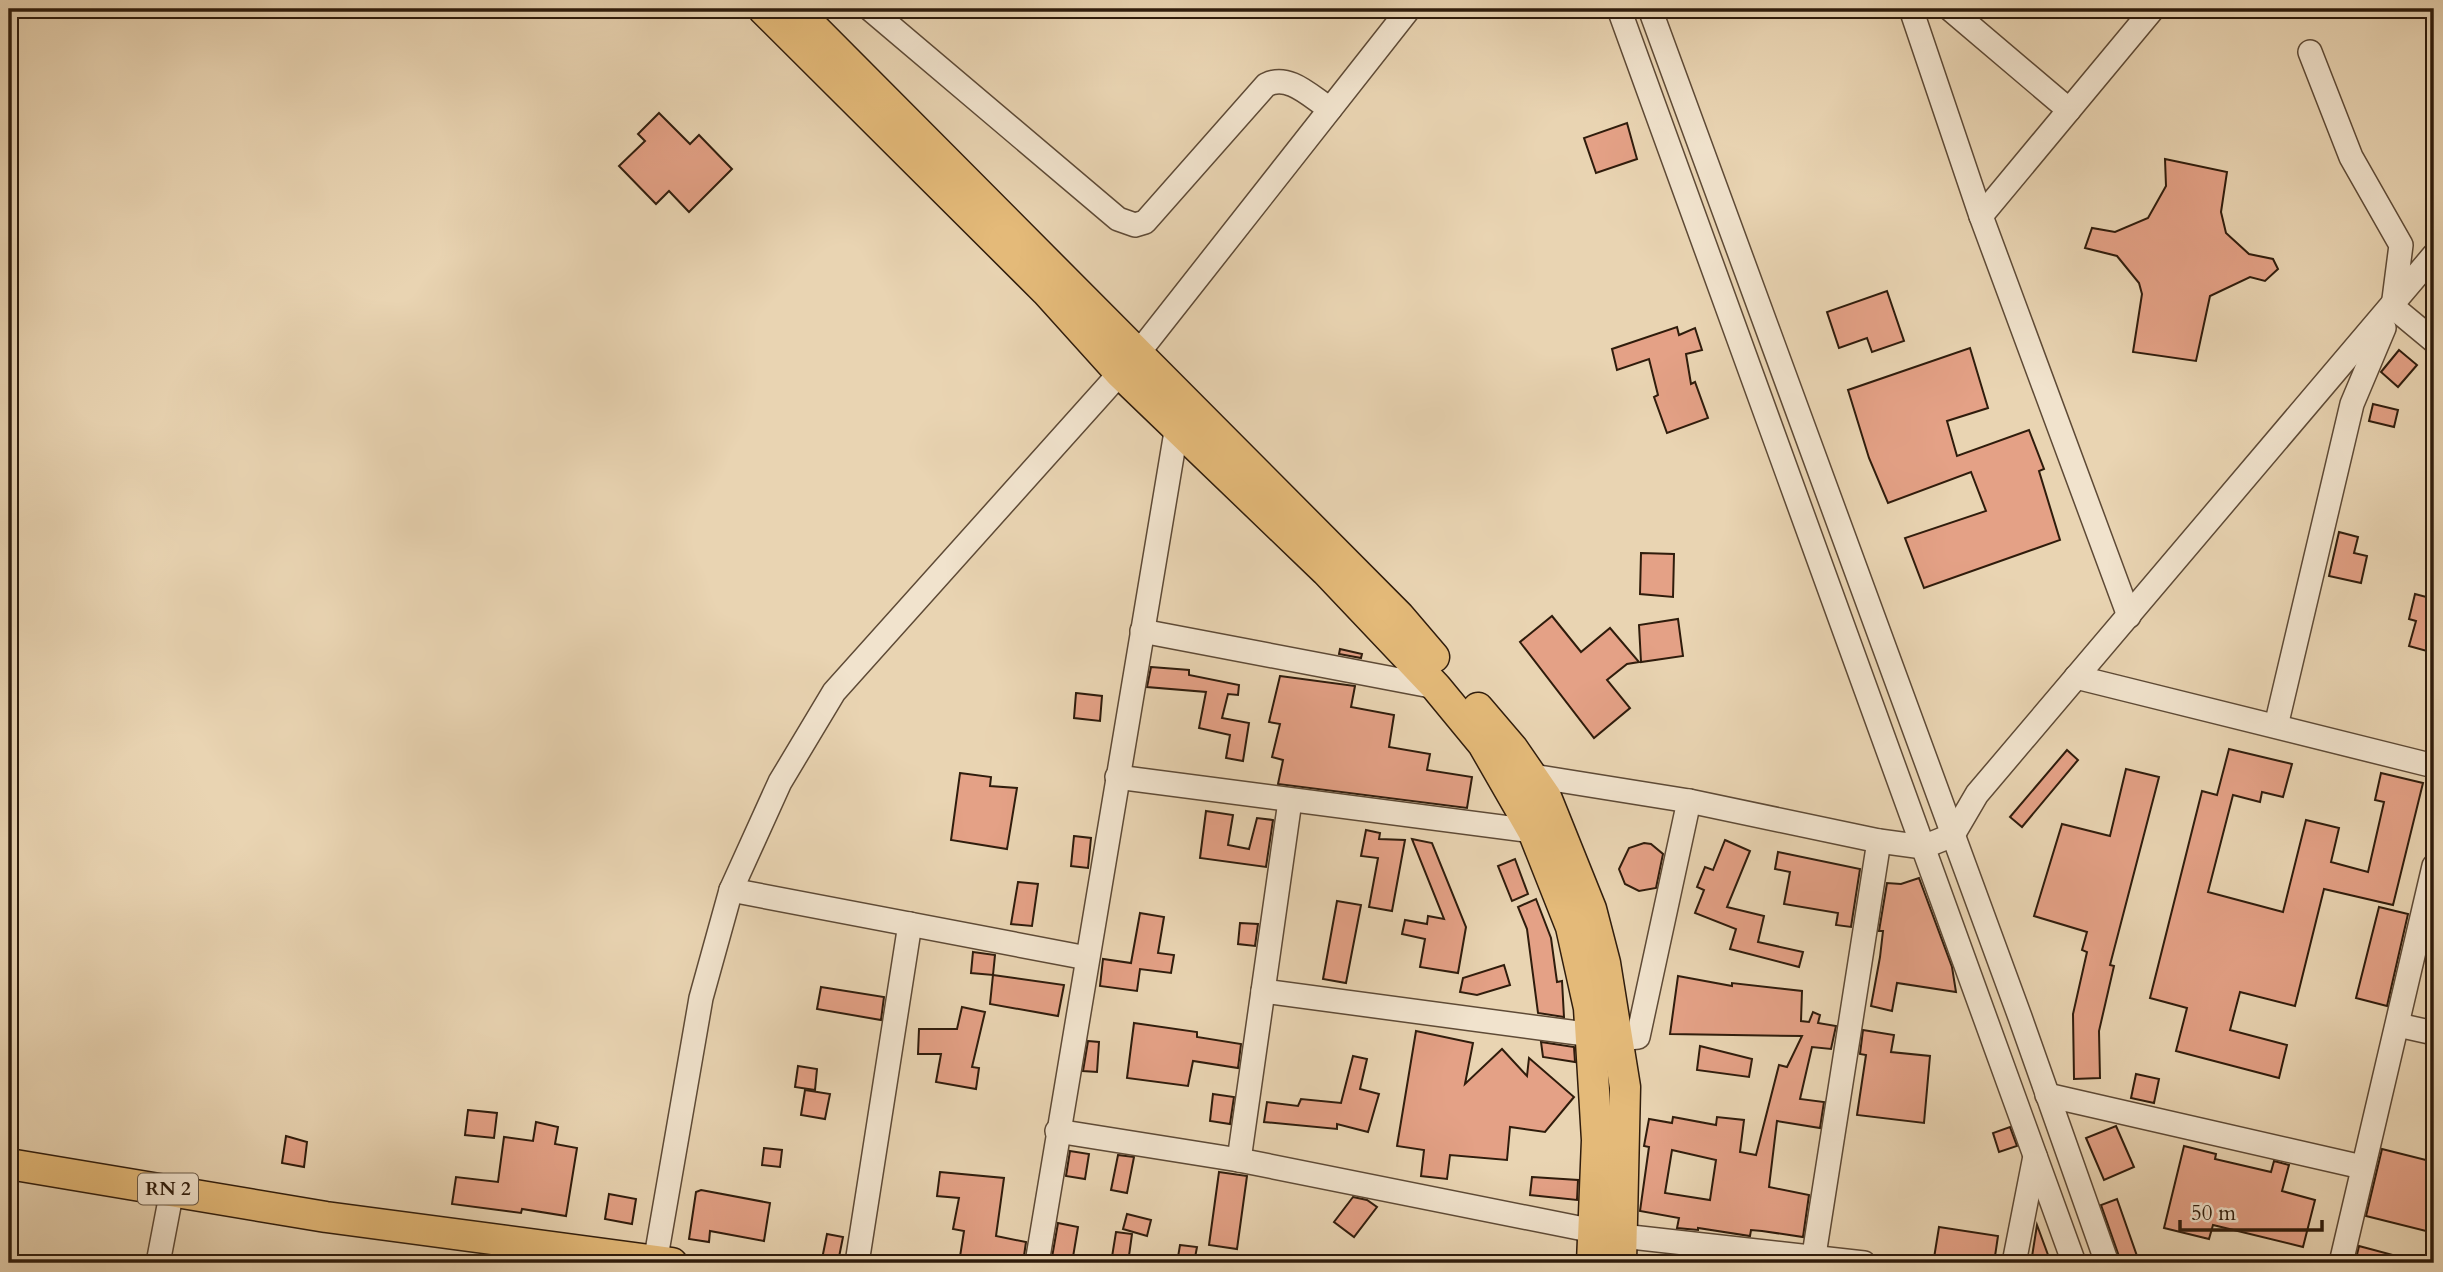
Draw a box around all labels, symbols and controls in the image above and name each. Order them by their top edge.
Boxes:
road number: RN 2 [138,1174,198,1204]
scale bar [2180,1188,2322,1232]
text: 50 m [2191,1199,2236,1228]

